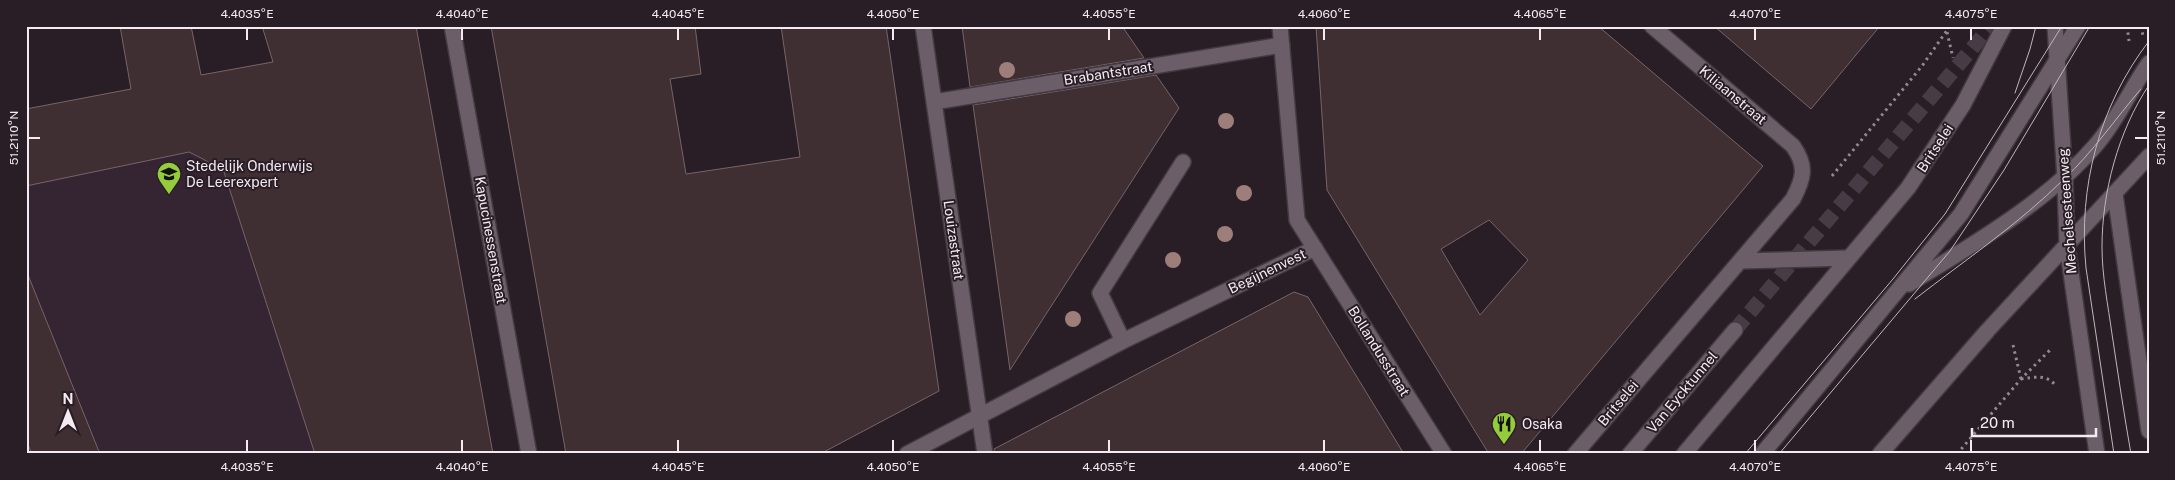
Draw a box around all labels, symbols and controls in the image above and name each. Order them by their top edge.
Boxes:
text: 4.4035°E [220,7,274,21]
text: 4.4040°E [436,7,488,21]
text: 4.4045°E [651,7,705,21]
text: 4.4050°E [866,7,920,21]
text: 4.4055°E [1082,7,1136,21]
text: 4.4060°E [1298,7,1350,21]
text: 4.4065°E [1513,7,1567,21]
text: 4.4070°E [1729,7,1781,21]
text: 4.4075°E [1945,7,1997,21]
street label: Brabantstraat [1062,58,1154,88]
street label: Kiliaanstraat [1696,62,1770,128]
text: 51.2110°N [7,111,21,165]
text: 51.2110°N [2154,111,2168,165]
street label: Britselei [1914,121,1956,175]
street label: Mechelsesteenweg [2055,147,2079,274]
place label: Stedelijk Onderwijs De Leerexpert [186,158,313,190]
school or university icon: Stedelijk Onderwijs De Leerexpert [156,161,182,195]
street label: Kapucinessenstraat [472,175,510,305]
street label: Louizastraat [941,199,967,281]
street label: Begijnenvest [1226,245,1308,297]
street label: Bollandusstraat [1345,303,1413,399]
street label: Van Eycktunnel [1643,348,1721,436]
street label: Britselei [1594,377,1642,429]
north arrow [42,388,92,438]
text: N [63,391,73,407]
scale bar [1972,405,2096,437]
restaurant icon: Osaka [1491,411,1517,445]
text: 20 m [1980,414,2015,431]
place label: Osaka [1522,416,1562,432]
text: 4.4035°E [220,460,274,474]
text: 4.4040°E [436,460,488,474]
text: 4.4045°E [651,460,705,474]
text: 4.4050°E [866,460,920,474]
text: 4.4055°E [1082,460,1136,474]
text: 4.4060°E [1298,460,1350,474]
text: 4.4065°E [1513,460,1567,474]
text: 4.4070°E [1729,460,1781,474]
text: 4.4075°E [1945,460,1997,474]

